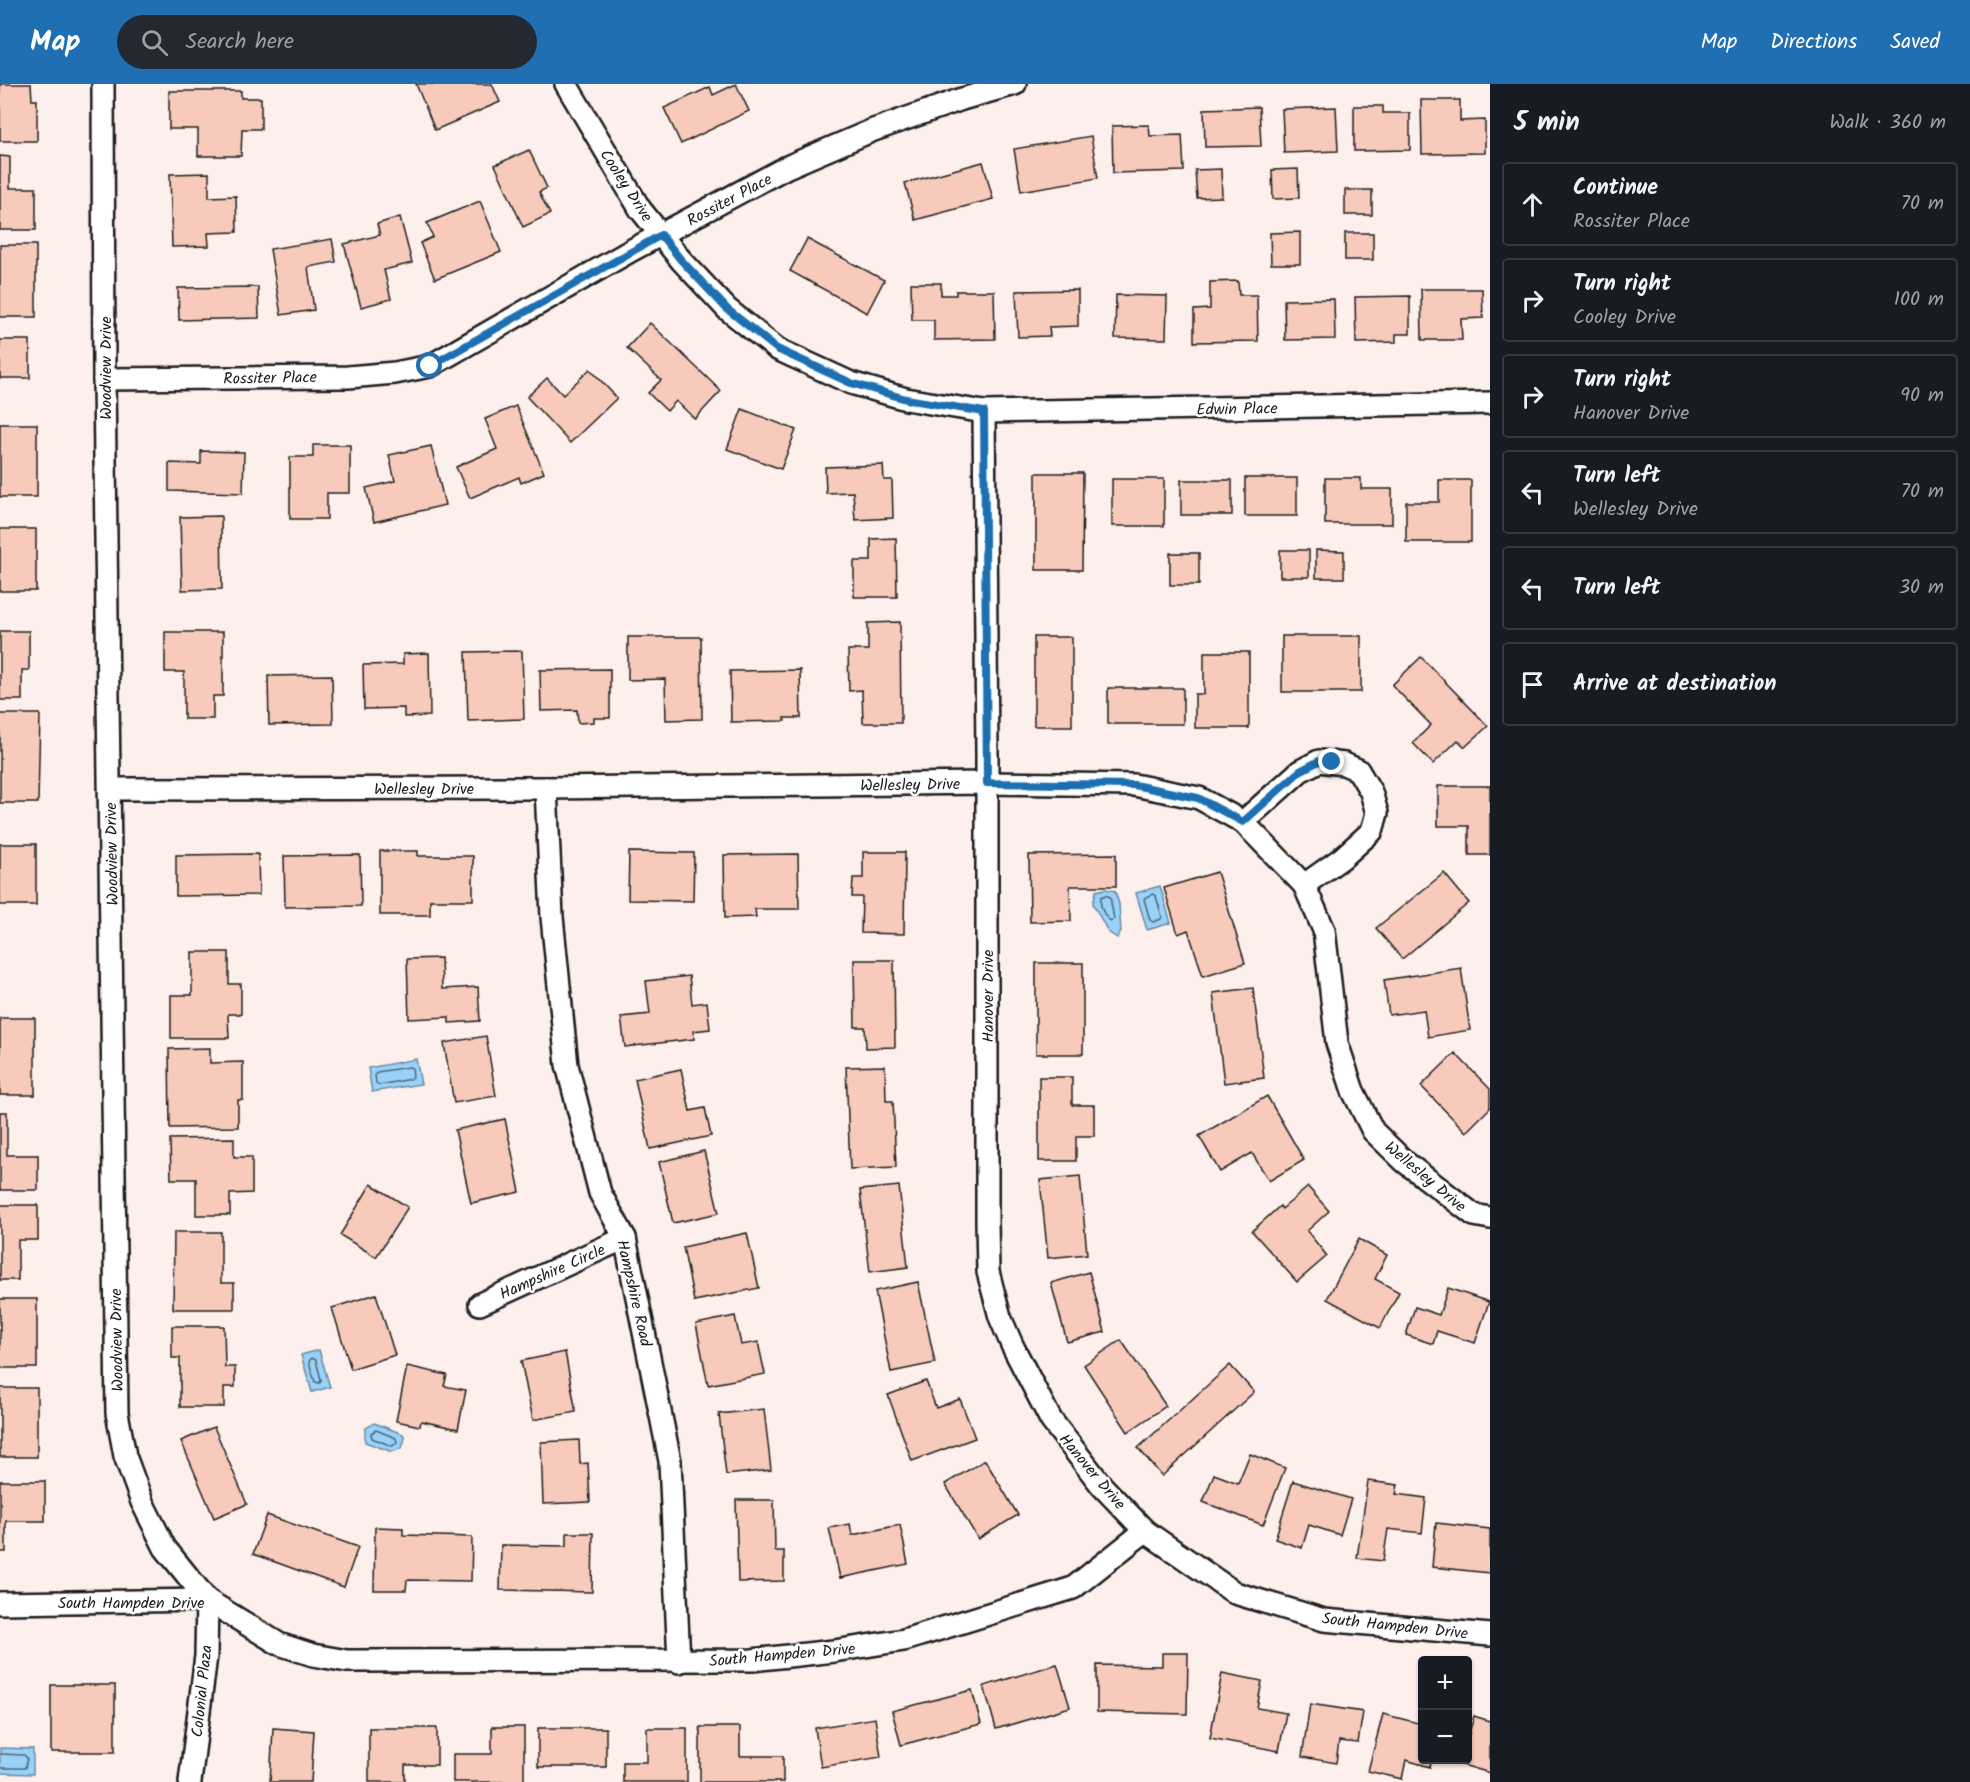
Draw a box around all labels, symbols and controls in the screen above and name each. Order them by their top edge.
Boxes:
search box [117,15,537,69]
text: Map [30,20,81,65]
text: Search here [186,25,294,60]
icon: search [138,26,171,59]
text: Map [1701,26,1737,59]
text: Directions [1770,26,1857,59]
text: Saved [1890,26,1940,59]
text: 5 min [1514,102,1580,144]
text: Walk · 360 m [1829,107,1946,139]
street label: Cooley Drive [593,144,659,227]
street label: Rossiter Place [683,167,777,233]
text: Continue [1573,171,1658,206]
icon: ahead [1516,188,1549,221]
text: 70 m [1901,188,1944,220]
text: Rossiter Place [1573,206,1690,238]
text: Turn right [1573,267,1671,302]
icon: right [1516,284,1549,317]
text: 100 m [1894,284,1944,316]
text: Cooley Drive [1573,302,1676,334]
street label: Woodview Drive [94,316,119,420]
route start [416,352,442,378]
text: Turn right [1573,363,1671,398]
street label: Rossiter Place [223,365,317,392]
icon: right [1516,380,1549,413]
text: 90 m [1900,380,1944,412]
street label: Edwin Place [1196,396,1278,423]
text: Hanover Drive [1573,398,1689,430]
text: Turn left [1573,459,1660,494]
icon: left [1516,476,1549,509]
text: 70 m [1901,476,1944,508]
text: Wellesley Drive [1573,494,1698,526]
text: Turn left [1573,571,1660,606]
icon: left [1516,572,1549,605]
text: 30 m [1899,572,1944,604]
text: Arrive at destination [1573,667,1776,702]
icon: arrive [1516,668,1549,701]
route end [1318,748,1344,774]
street label: Wellesley Drive [860,772,960,799]
street label: Wellesley Drive [374,777,474,802]
street label: Woodview Drive [99,802,126,906]
street label: Hanover Drive [976,949,1001,1043]
street label: Wellesley Drive [1379,1135,1471,1219]
street label: Hampshire Circle [496,1238,610,1307]
street label: Hampshire Road [609,1238,658,1350]
street label: Woodview Drive [104,1288,131,1392]
street label: Hanover Drive [1052,1428,1131,1516]
street label: South Hampden Drive [58,1591,204,1616]
street label: South Hampden Drive [1321,1606,1469,1647]
street label: South Hampden Drive [708,1637,856,1674]
street label: Colonial Plaza [185,1644,220,1739]
map controls [1418,1656,1472,1764]
button: + [1418,1656,1472,1710]
button: − [1418,1710,1472,1764]

